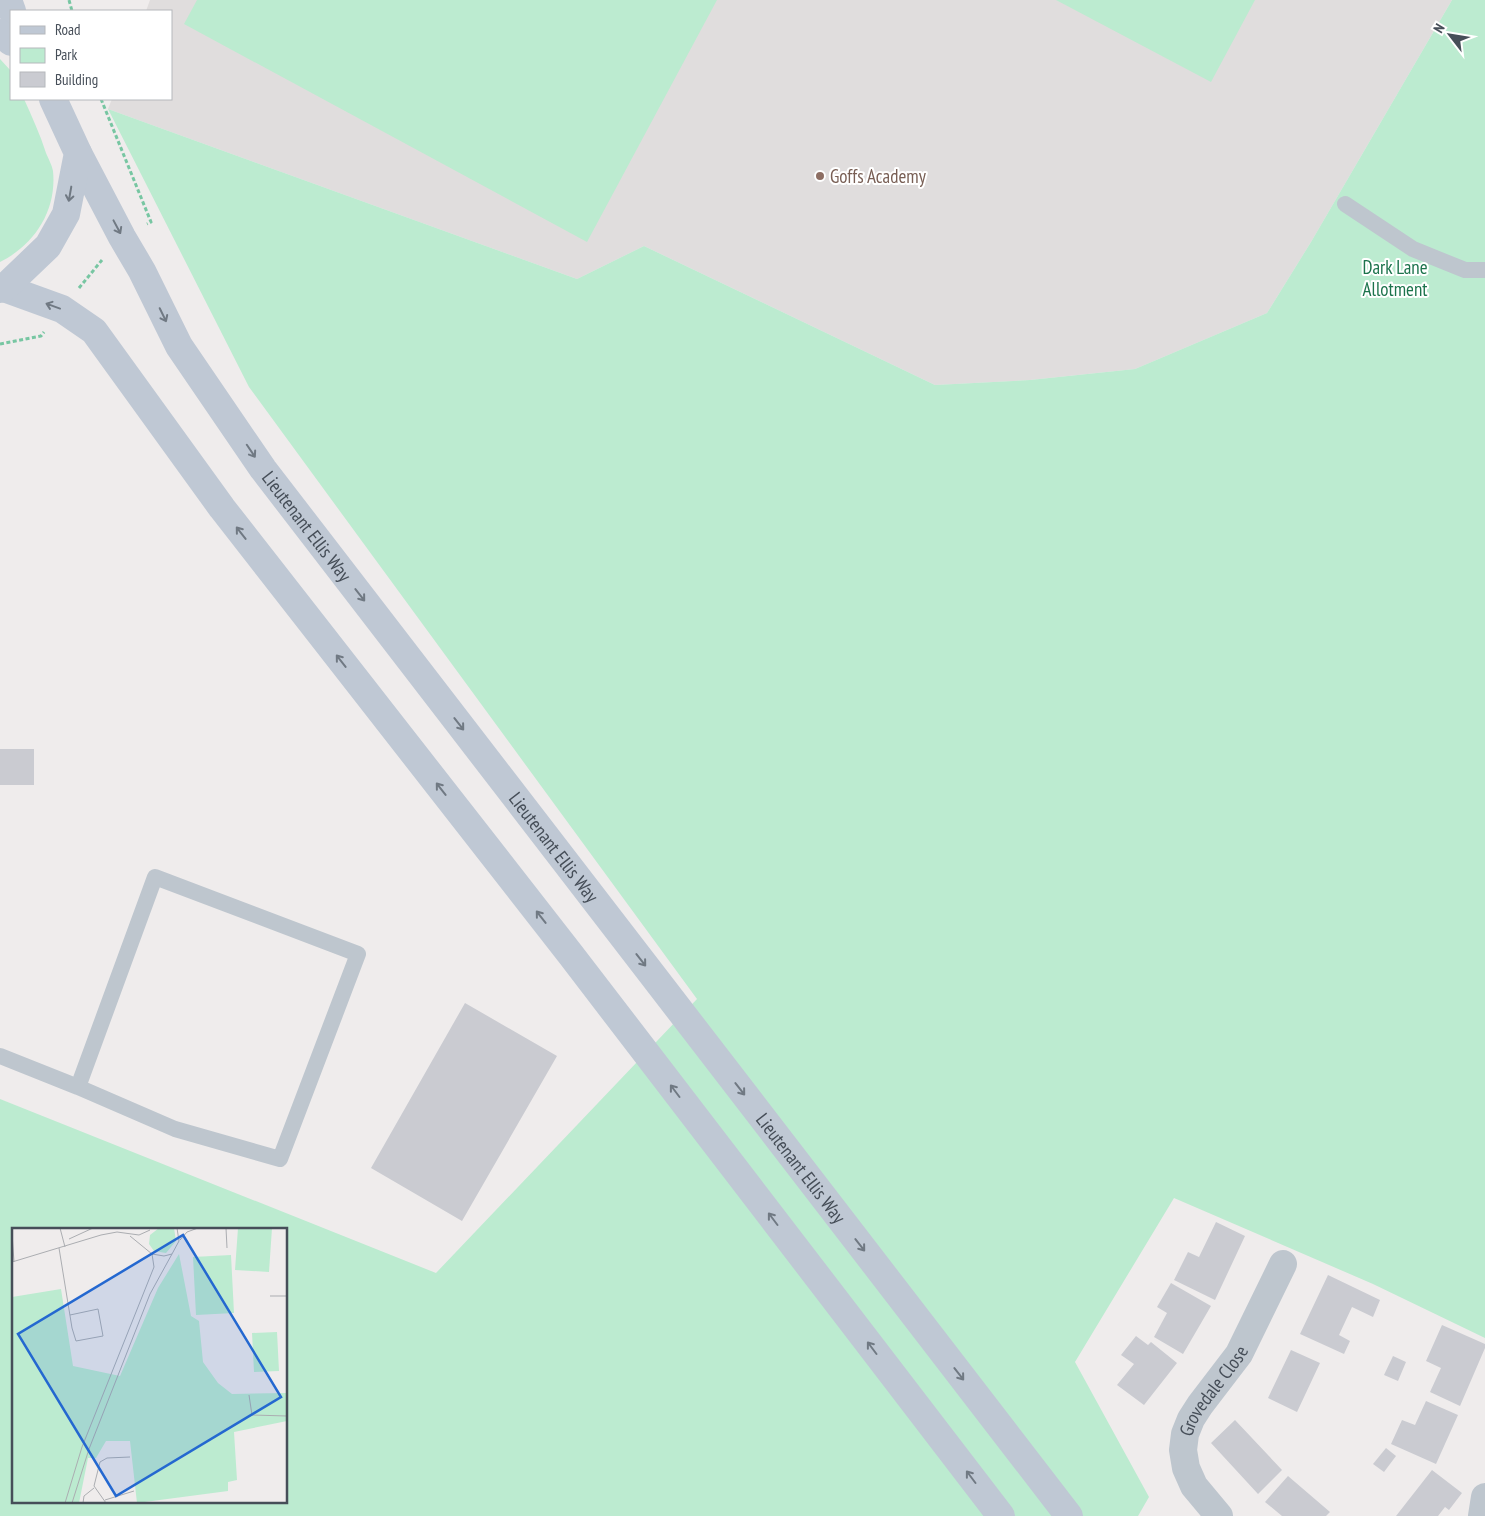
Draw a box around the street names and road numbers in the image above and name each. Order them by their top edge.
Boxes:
street label: Lieutenant Ellis Way [257,466,358,587]
street label: Lieutenant Ellis Way [504,787,605,908]
street label: Lieutenant Ellis Way [751,1108,852,1229]
street label: Grovedale Close [1174,1342,1253,1439]

